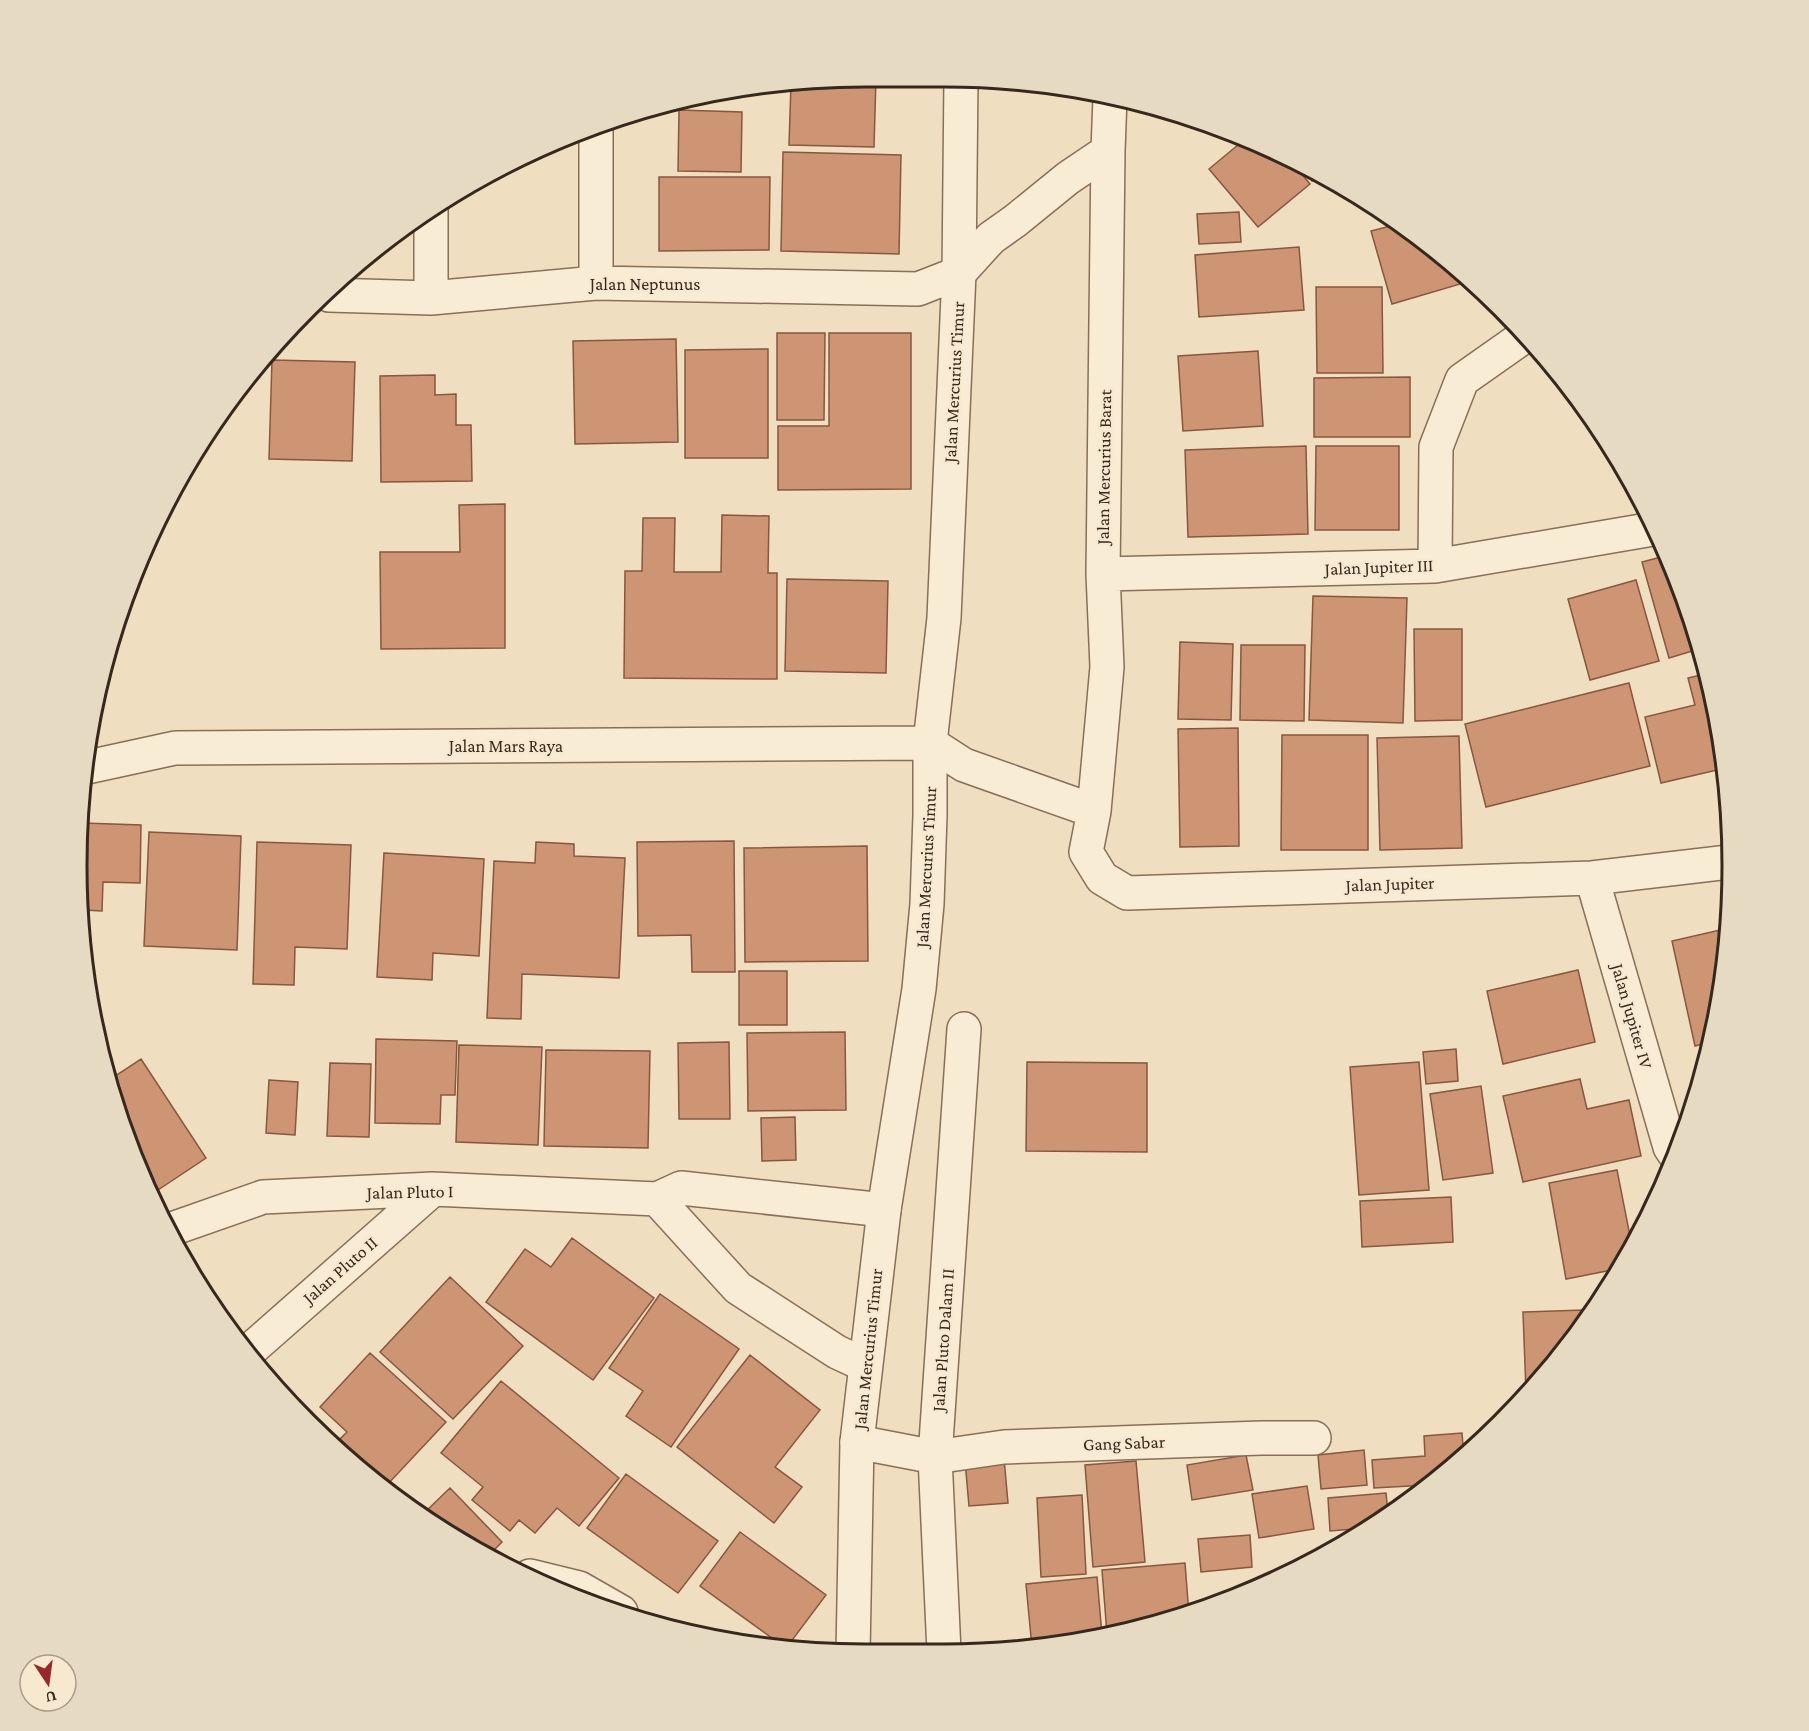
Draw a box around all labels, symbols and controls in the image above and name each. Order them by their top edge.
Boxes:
street label: Jalan Neptunus [588,274,700,294]
street label: Jalan Mercurius Timur [940,300,968,465]
street label: Jalan Mercurius Barat [1093,388,1115,547]
street label: Jalan Jupiter III [1322,555,1434,579]
street label: Jalan Mars Raya [447,736,563,756]
street label: Jalan Mercurius Timur [912,785,940,950]
street label: Jalan Jupiter [1343,872,1435,896]
street label: Jalan Jupiter IV [1607,959,1657,1071]
street label: Jalan Pluto I [364,1181,454,1203]
street label: Jalan Pluto II [297,1232,381,1309]
street label: Jalan Mercurius Timur [849,1267,886,1432]
street label: Jalan Pluto Dalam II [928,1268,958,1414]
street label: Gang Sabar [1083,1432,1166,1454]
north arrow [18,1653,78,1713]
text: U [44,1688,59,1707]

